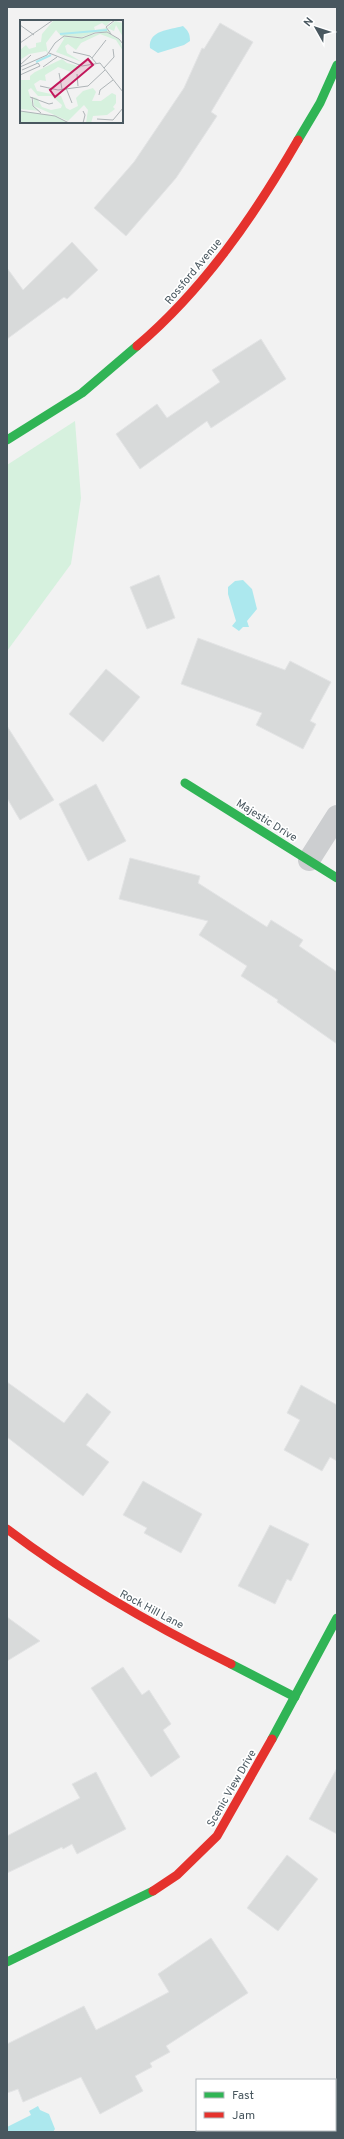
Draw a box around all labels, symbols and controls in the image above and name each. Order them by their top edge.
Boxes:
north arrow [296,8,336,48]
text: N [301,15,317,30]
inset map [20,20,123,123]
street label: Rossford Avenue [162,236,225,308]
street label: Majestic Drive [233,797,300,845]
street label: Rock Hill Lane [117,1587,186,1633]
street label: Scenic View Drive [204,1747,260,1830]
legend [196,2079,336,2131]
text: Fast [232,2088,254,2104]
text: Jam [232,2108,255,2124]

